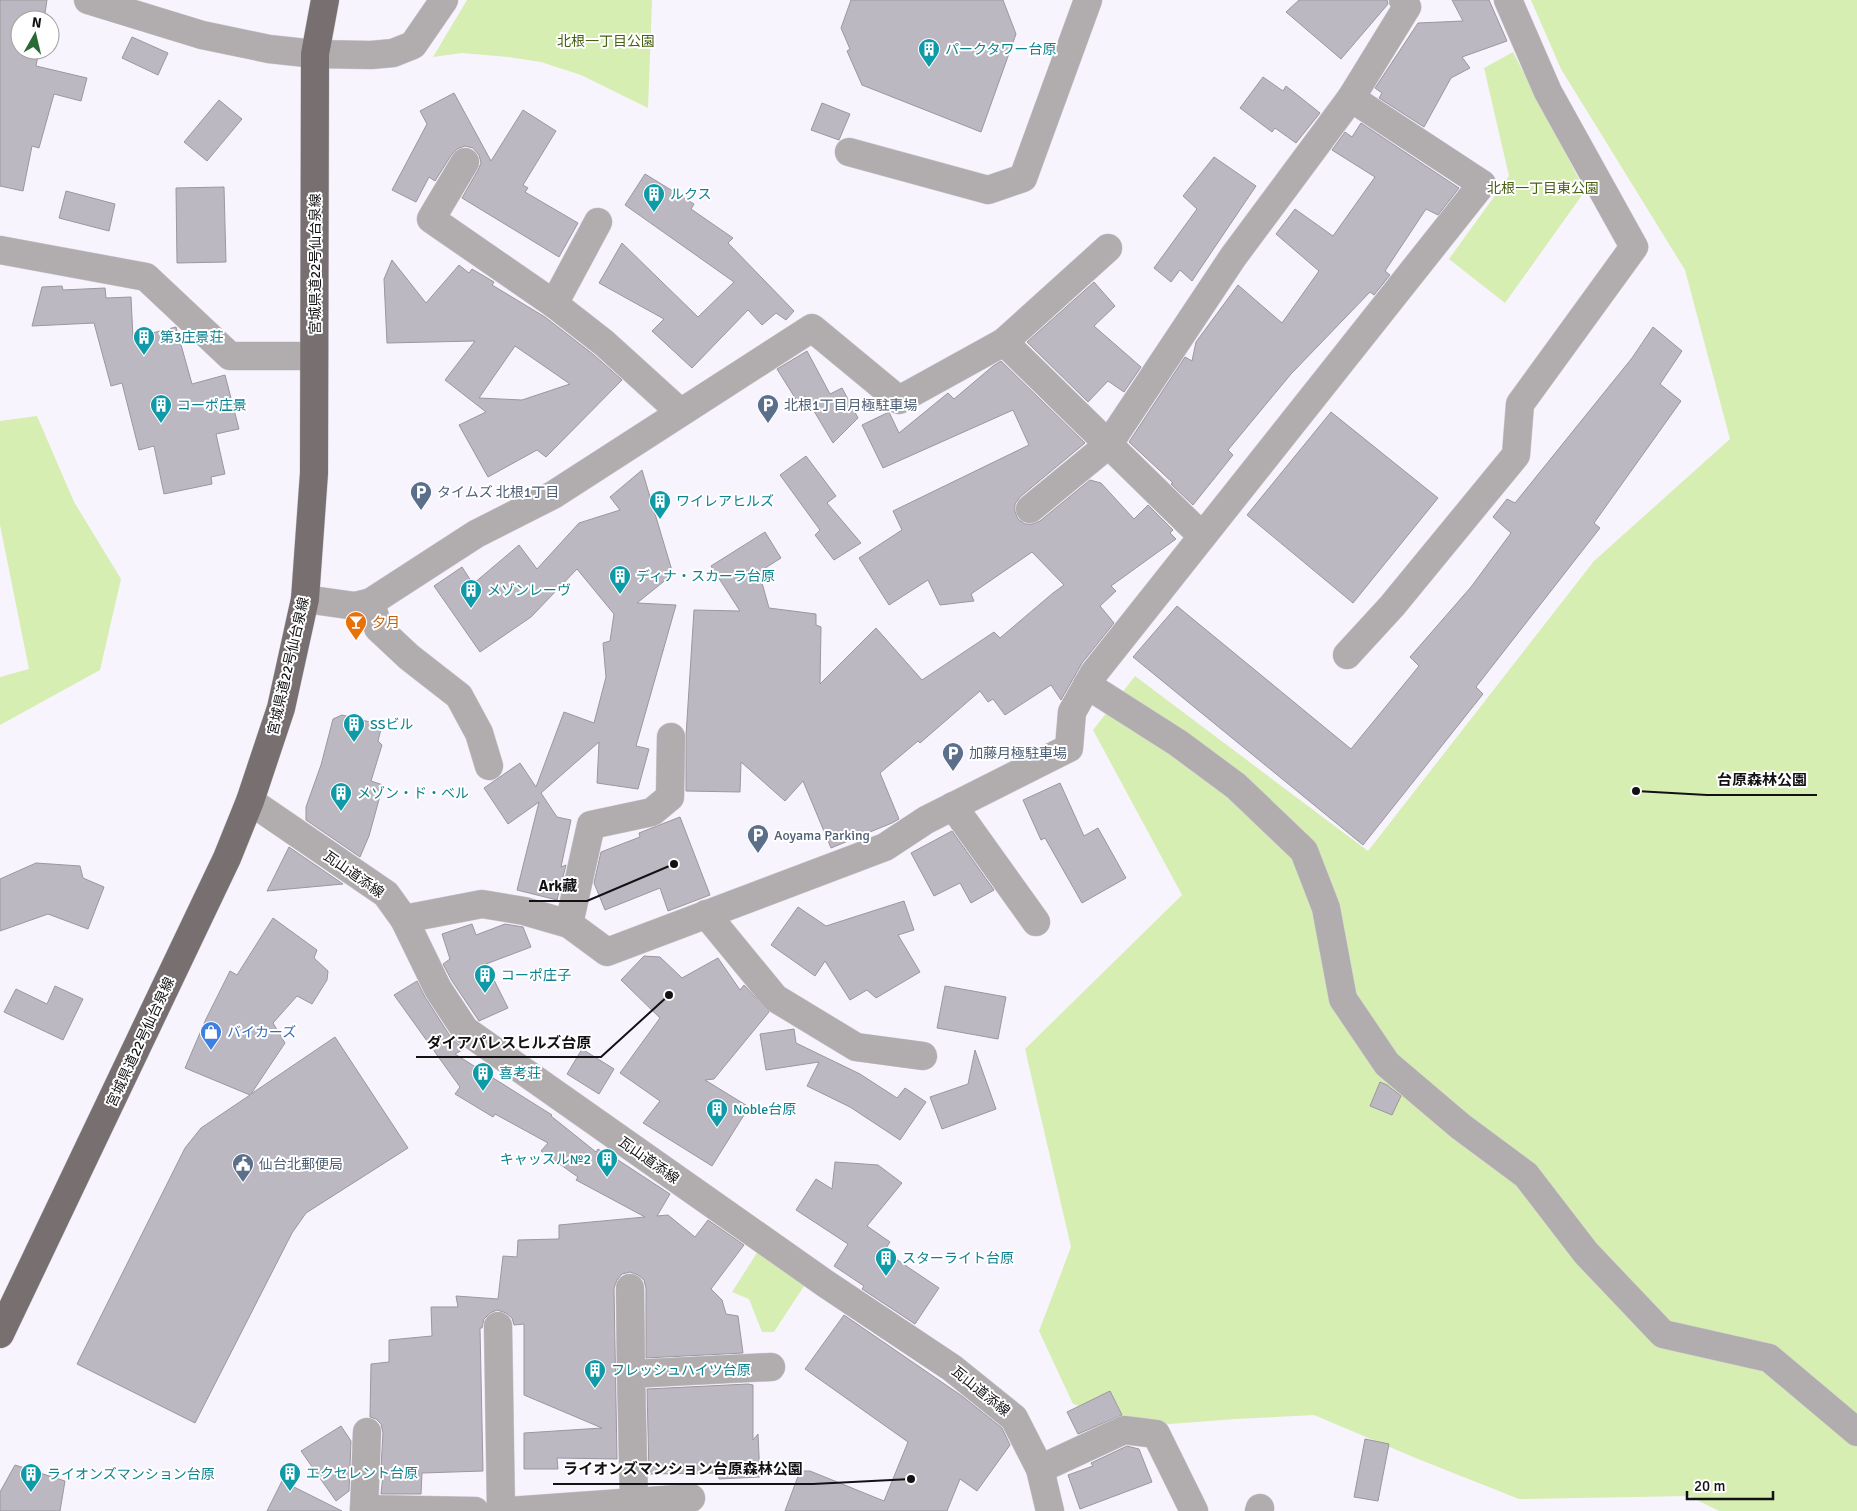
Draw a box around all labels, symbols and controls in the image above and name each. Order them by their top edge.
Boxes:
north arrow [10,10,60,60]
text: N [31,14,43,32]
park label: 北根一丁目公園 [557,33,655,50]
building icon: パークタワー台原 [917,37,941,68]
place label: パークタワー台原 [945,41,1056,58]
park label: 北根一丁目東公園 [1487,180,1599,197]
building icon: ルクス [642,182,666,213]
place label: ルクス [670,186,712,203]
street label: 宮城県道22号仙台泉線 [307,193,324,335]
building icon: 第3庄景荘 [132,325,156,356]
place label: 第3庄景荘 [160,329,224,346]
building icon: コーポ庄景 [149,393,173,424]
parking icon: 北根1丁目月極駐車場 [756,393,780,424]
place label: コーポ庄景 [177,397,247,414]
place label: 北根1丁目月極駐車場 [784,397,918,414]
parking icon: タイムズ 北根1丁目 [409,480,433,511]
place label: タイムズ 北根1丁目 [437,484,559,501]
building icon: ワイレアヒルズ [648,489,672,520]
place label: ワイレアヒルズ [676,493,774,510]
building icon: ディナ・スカーラ台原 [608,564,632,595]
place label: ディナ・スカーラ台原 [636,568,775,585]
building icon: メゾンレーヴ [459,578,483,609]
place label: メゾンレーヴ [487,582,571,599]
street label: 宮城県道22号仙台泉線 [264,595,313,737]
bar icon: 夕月 [344,610,368,641]
place label: 夕月 [372,614,400,631]
building icon: SSビル [342,712,366,743]
place label: SSビル [370,716,414,733]
parking icon: 加藤月極駐車場 [941,741,965,772]
place label: 加藤月極駐車場 [969,745,1067,762]
callout: 台原森林公園 [1707,765,1817,795]
text: 台原森林公園 [1717,771,1807,789]
building icon: メゾン・ド・ベル [329,781,353,812]
place label: メゾン・ド・ベル [357,785,469,802]
parking icon: Aoyama Parking [746,823,770,854]
place label: Aoyama Parking [774,827,870,844]
street label: 瓦山道添線 [320,847,387,901]
callout: Ark藏 [529,871,587,901]
text: Ark藏 [539,877,577,895]
building icon: コーポ庄子 [473,963,497,994]
place label: コーポ庄子 [501,967,571,984]
street label: 宮城県道22号仙台泉線 [103,975,178,1110]
shop icon: バイカーズ [199,1020,223,1051]
place label: バイカーズ [227,1024,296,1041]
callout: ダイアパレスヒルズ台原 [416,1027,601,1057]
text: ダイアパレスヒルズ台原 [427,1034,591,1052]
building icon: 喜考荘 [471,1061,495,1092]
place label: 喜考荘 [499,1065,541,1082]
building icon: Noble台原 [705,1097,729,1128]
place label: Noble台原 [733,1101,796,1118]
street label: 瓦山道添線 [615,1133,682,1187]
building icon: キャッスル№2 [595,1147,619,1178]
place label: キャッスル№2 [500,1151,591,1168]
public building icon: 仙台北郵便局 [231,1152,255,1183]
place label: 仙台北郵便局 [259,1156,343,1173]
building icon: スターライト台原 [874,1246,898,1277]
place label: スターライト台原 [902,1250,1014,1267]
building icon: フレッシュハイツ台原 [583,1358,607,1389]
place label: フレッシュハイツ台原 [611,1362,751,1379]
street label: 瓦山道添線 [948,1363,1013,1420]
callout: ライオンズマンション台原森林公園 [553,1454,813,1484]
text: ライオンズマンション台原森林公園 [563,1460,803,1478]
building icon: エクセレント台原 [278,1461,302,1492]
building icon: ライオンズマンション台原 [19,1462,43,1493]
place label: エクセレント台原 [306,1465,418,1482]
place label: ライオンズマンション台原 [47,1466,215,1483]
scale bar [1687,1468,1773,1500]
text: 20 m [1694,1477,1725,1495]

